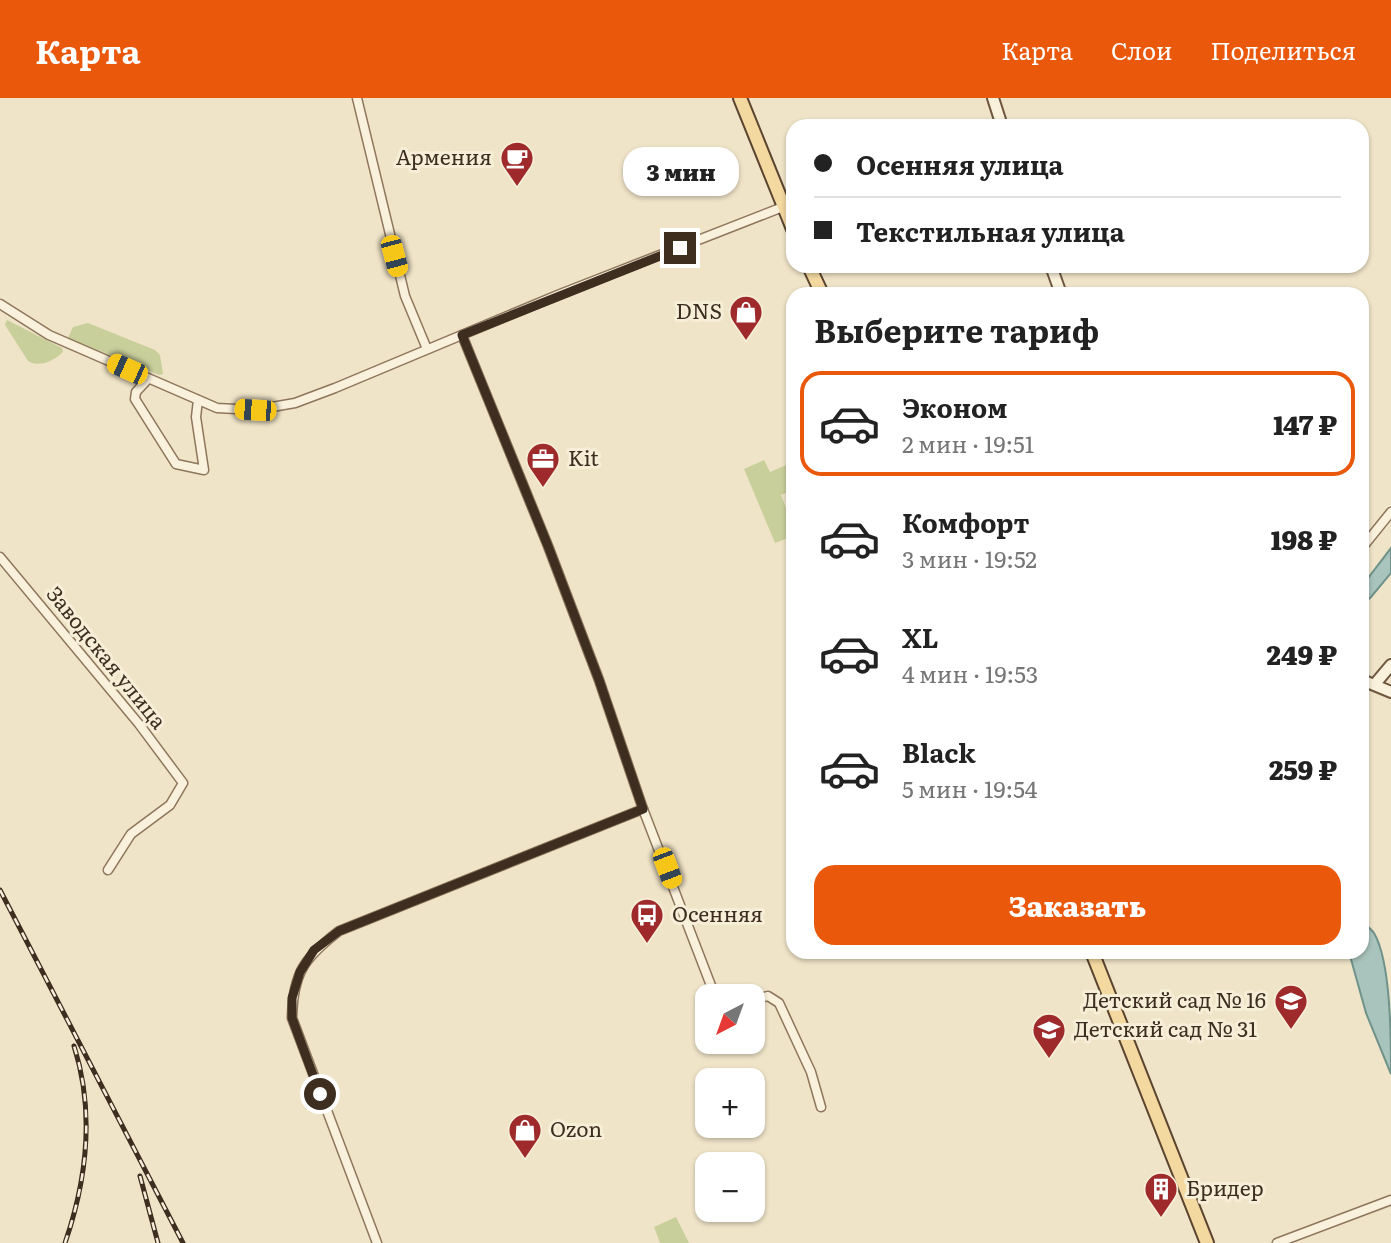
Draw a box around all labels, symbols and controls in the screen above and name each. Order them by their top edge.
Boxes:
text: Карта [35,25,141,74]
text: Карта [1001,32,1073,67]
text: Слои [1111,32,1172,67]
text: Поделиться [1210,32,1356,67]
cafe icon: Армения [498,139,536,188]
place label: Армения [396,140,492,171]
text: Осенняя улица [856,144,1064,183]
callout: 3 мин [622,146,738,195]
text: 3 мин [646,154,716,188]
text: Текстильная улица [856,211,1125,250]
route end [664,232,696,264]
car [379,233,410,279]
shop icon: DNS [727,293,765,342]
place label: DNS [676,294,722,325]
text: Выберите тариф [814,305,1099,353]
car [104,351,151,387]
text: Эконом [902,387,1007,426]
icon: car [818,392,881,455]
car [234,398,277,422]
text: 147 ₽ [1273,404,1337,443]
text: 2 мин · 19:51 [902,426,1034,460]
office icon: Kit [524,440,562,489]
place label: Kit [568,441,599,472]
text: Комфорт [902,502,1029,541]
icon: car [818,507,881,570]
text: 198 ₽ [1271,519,1337,558]
text: 3 мин · 19:52 [902,541,1037,575]
street label: Заводская улица [41,578,176,735]
text: XL [902,617,939,656]
icon: car [818,622,881,685]
text: 249 ₽ [1267,634,1337,673]
text: 4 мин · 19:53 [902,656,1038,690]
text: Black [902,732,976,771]
icon: car [818,737,881,800]
text: 259 ₽ [1269,749,1337,788]
text: 5 мин · 19:54 [902,771,1038,805]
car [650,845,685,891]
button: Заказать [814,865,1341,945]
bus stop icon: Осенняя [628,896,666,945]
place label: Осенняя [672,897,763,928]
school or university icon: Детский сад № 16 [1272,982,1310,1031]
place label: Детский сад № 16 [1083,983,1266,1014]
north arrow [695,984,765,1054]
map controls [695,984,765,1222]
school or university icon: Детский сад № 31 [1030,1011,1068,1060]
place label: Детский сад № 31 [1074,1012,1257,1043]
button: + [695,1068,765,1138]
route start [304,1078,336,1110]
shop icon: Ozon [506,1111,544,1160]
place label: Ozon [550,1112,602,1143]
button: − [695,1152,765,1222]
building icon: Бридер [1142,1170,1180,1219]
place label: Бридер [1186,1171,1264,1202]

